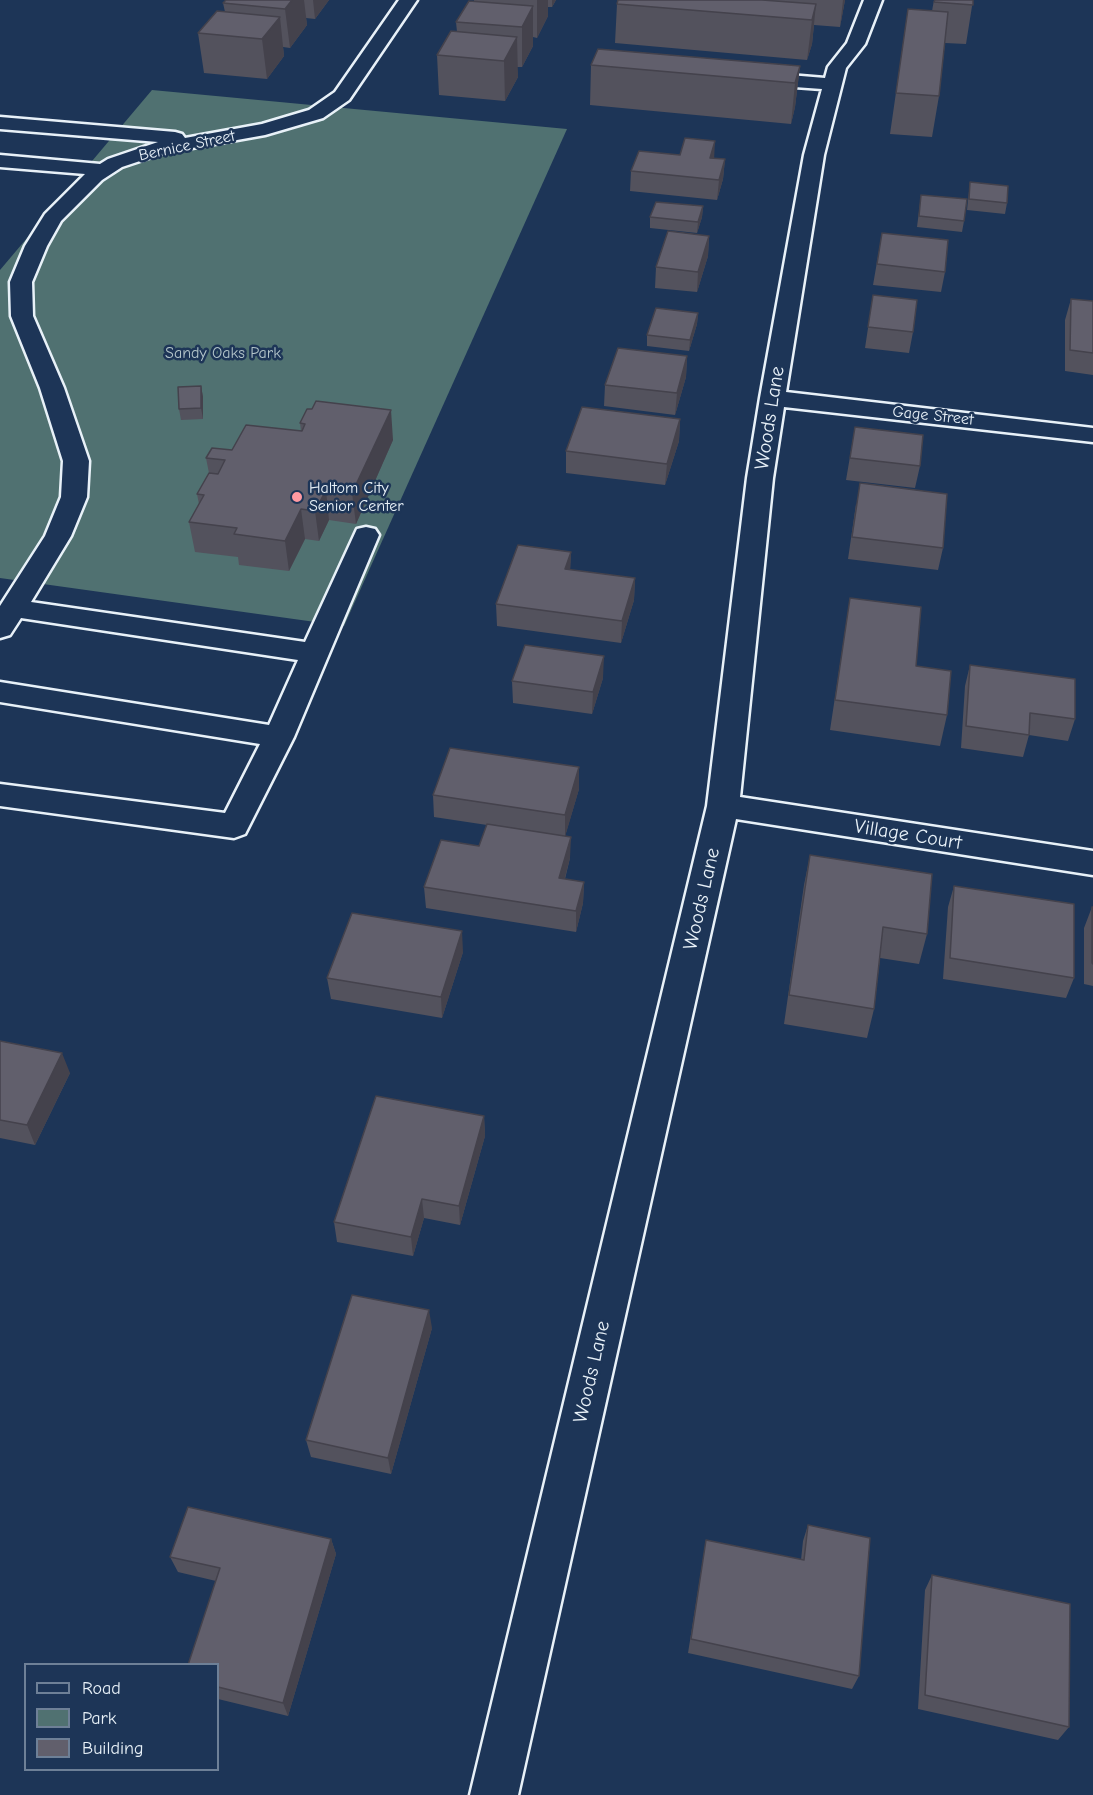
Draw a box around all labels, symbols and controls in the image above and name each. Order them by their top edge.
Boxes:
street label: Bernice Street [137,126,237,166]
park label: Sandy Oaks Park [165,343,281,363]
street label: Woods Lane [750,365,790,471]
street label: Gage Street [891,402,975,430]
place label: Haltom City Senior Center [309,478,404,516]
marker: Haltom City Senior Center [290,490,304,504]
street label: Village Court [853,815,963,855]
street label: Woods Lane [679,845,725,953]
street label: Woods Lane [569,1318,615,1426]
legend [24,1663,219,1771]
text: Road [82,1678,121,1699]
text: Park [82,1708,116,1729]
text: Building [82,1738,144,1759]

